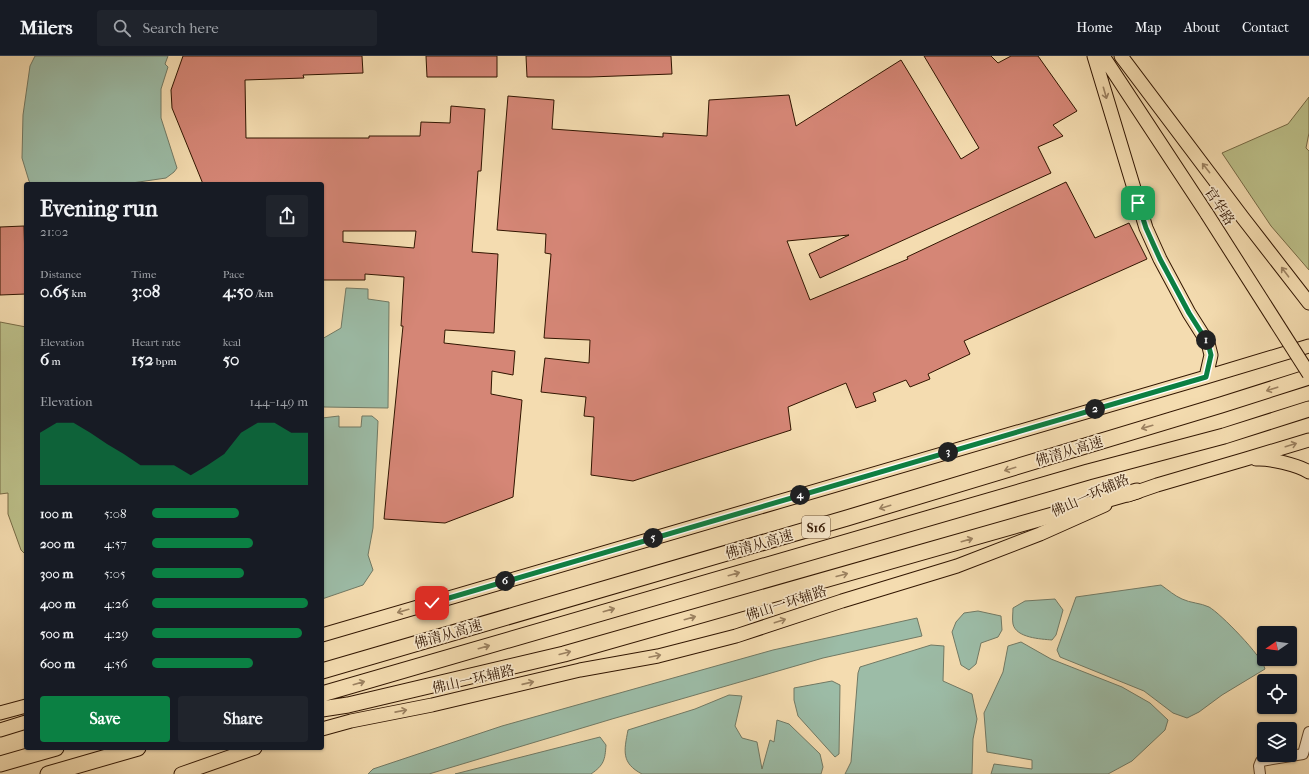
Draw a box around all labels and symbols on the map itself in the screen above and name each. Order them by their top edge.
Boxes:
one-way arrow [1102,87,1109,100]
one-way arrow [1202,163,1211,174]
street label: 官华路 [1201,184,1238,229]
pin [1121,186,1155,220]
one-way arrow [1281,267,1289,278]
pin: 1 [1196,330,1216,350]
one-way arrow [1265,386,1278,393]
pin: 2 [1085,399,1105,419]
one-way arrow [1141,424,1154,431]
street label: 佛清从高速 [1033,433,1105,470]
one-way arrow [1284,441,1297,448]
pin: 3 [938,442,958,462]
one-way arrow [1004,466,1017,473]
street label: 佛山一环辅路 [1048,471,1132,520]
pin: 4 [790,485,810,505]
one-way arrow [879,504,892,511]
road number: S16 [802,516,830,538]
street label: 佛清从高速 [723,527,795,562]
pin: 5 [643,528,663,548]
one-way arrow [960,536,973,543]
one-way arrow [727,570,740,577]
one-way arrow [835,570,848,578]
pin: 6 [495,571,515,591]
street label: 佛山一环辅路 [744,582,829,625]
pin [415,586,449,620]
one-way arrow [602,606,615,613]
one-way arrow [396,608,409,615]
one-way arrow [683,614,696,621]
street label: 佛清从高速 [412,617,484,652]
one-way arrow [774,617,786,625]
north arrow [1257,626,1297,666]
one-way arrow [477,643,490,650]
one-way arrow [558,649,571,656]
one-way arrow [648,652,661,660]
street label: 佛山一环辅路 [430,662,516,697]
one-way arrow [521,678,534,686]
one-way arrow [353,679,366,686]
one-way arrow [394,707,407,715]

